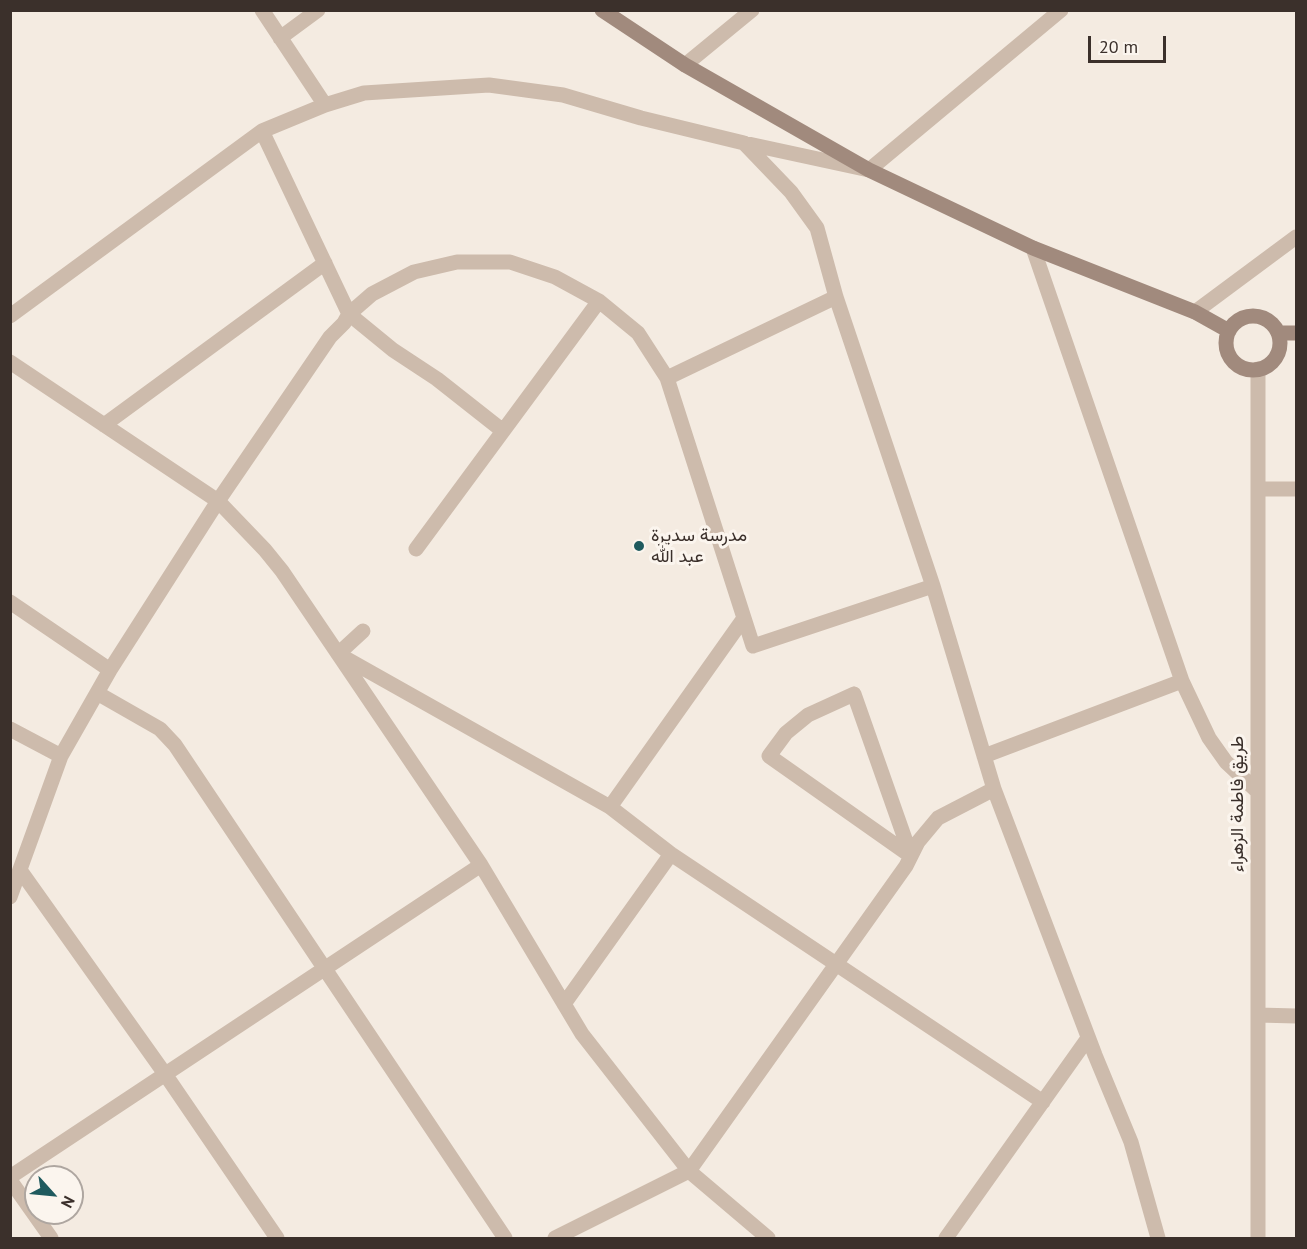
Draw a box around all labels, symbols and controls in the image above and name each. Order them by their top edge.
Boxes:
scale bar [1091,24,1169,62]
text: 20 m [1099,35,1138,58]
place label: مدرسة سديرة عبد الله [651,525,747,568]
marker: مدرسة سديرة عبد الله [632,539,646,553]
street label: طريق فاطمة الزهراء [1227,736,1249,872]
north arrow [24,1165,84,1225]
text: N [57,1193,80,1211]

